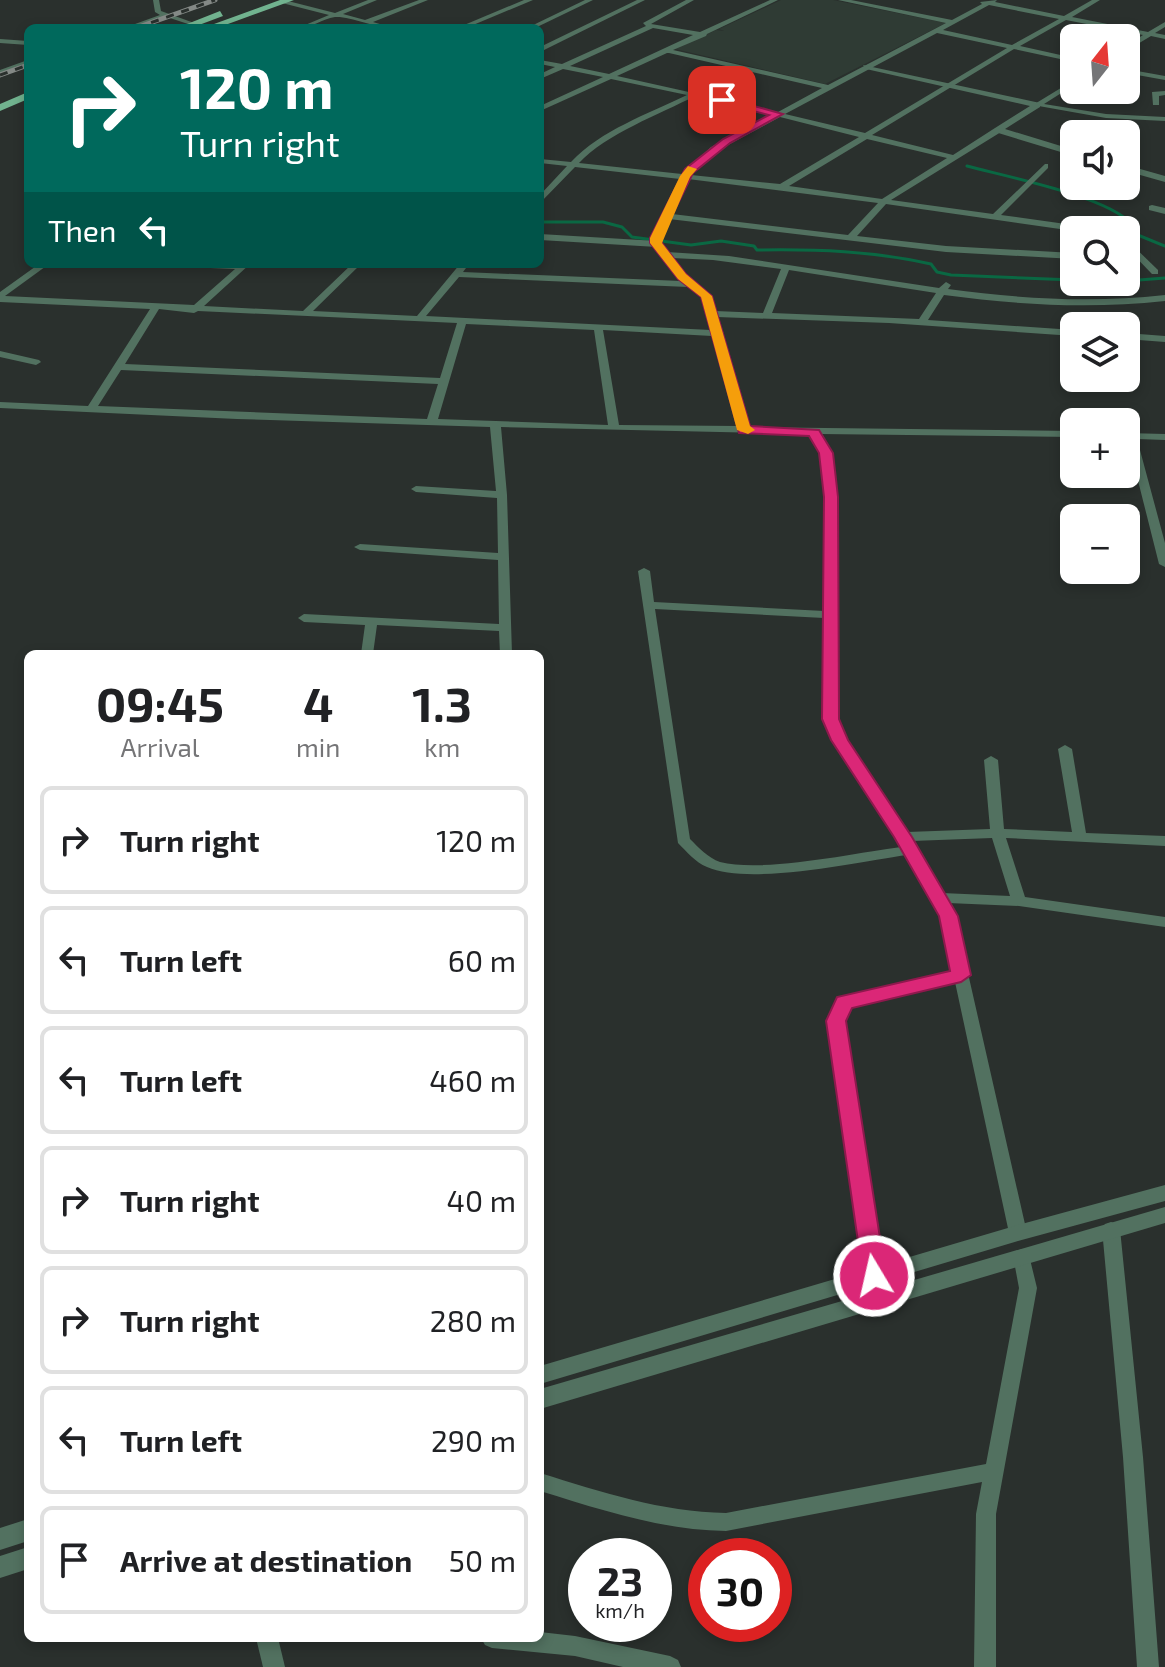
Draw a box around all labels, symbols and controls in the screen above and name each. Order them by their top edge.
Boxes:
north arrow [1060,24,1140,104]
map controls [1060,24,1140,584]
text: 120 m [180,53,334,120]
icon: right [48,56,152,160]
pin [688,66,756,134]
icon: arrive [700,78,744,122]
button: sound [1060,120,1140,200]
text: Turn right [180,121,340,164]
icon: left [132,208,176,252]
text: Then [48,212,116,248]
button: search [1060,216,1140,296]
button: layers [1060,312,1140,392]
button: + [1060,408,1140,488]
button: − [1060,504,1140,584]
text: 09:45 [96,674,224,732]
text: 4 [303,674,333,732]
text: 1.3 [412,674,472,732]
text: Arrival [120,731,200,762]
text: min [296,731,340,762]
text: km [424,731,460,762]
icon: right [52,818,96,862]
text: Turn right [120,822,260,858]
text: 120 m [436,822,516,858]
icon: left [52,938,96,982]
text: Turn left [120,942,242,978]
text: 60 m [448,942,516,978]
icon: left [52,1058,96,1102]
text: Turn left [120,1062,242,1098]
text: 460 m [429,1062,516,1098]
icon: right [52,1178,96,1222]
text: Turn right [120,1182,260,1218]
text: 40 m [446,1182,516,1218]
position arrow [832,1234,916,1318]
icon: right [52,1298,96,1342]
text: Turn right [120,1302,260,1338]
text: 280 m [430,1302,516,1338]
icon: left [52,1418,96,1462]
text: Turn left [120,1422,242,1458]
text: 290 m [431,1422,516,1458]
icon: arrive [52,1538,96,1582]
speed limit sign: 30 [688,1538,792,1642]
text: Arrive at destination [120,1542,412,1578]
text: 50 m [449,1542,516,1578]
text: 23 [597,1556,643,1604]
text: km/h [595,1598,645,1622]

